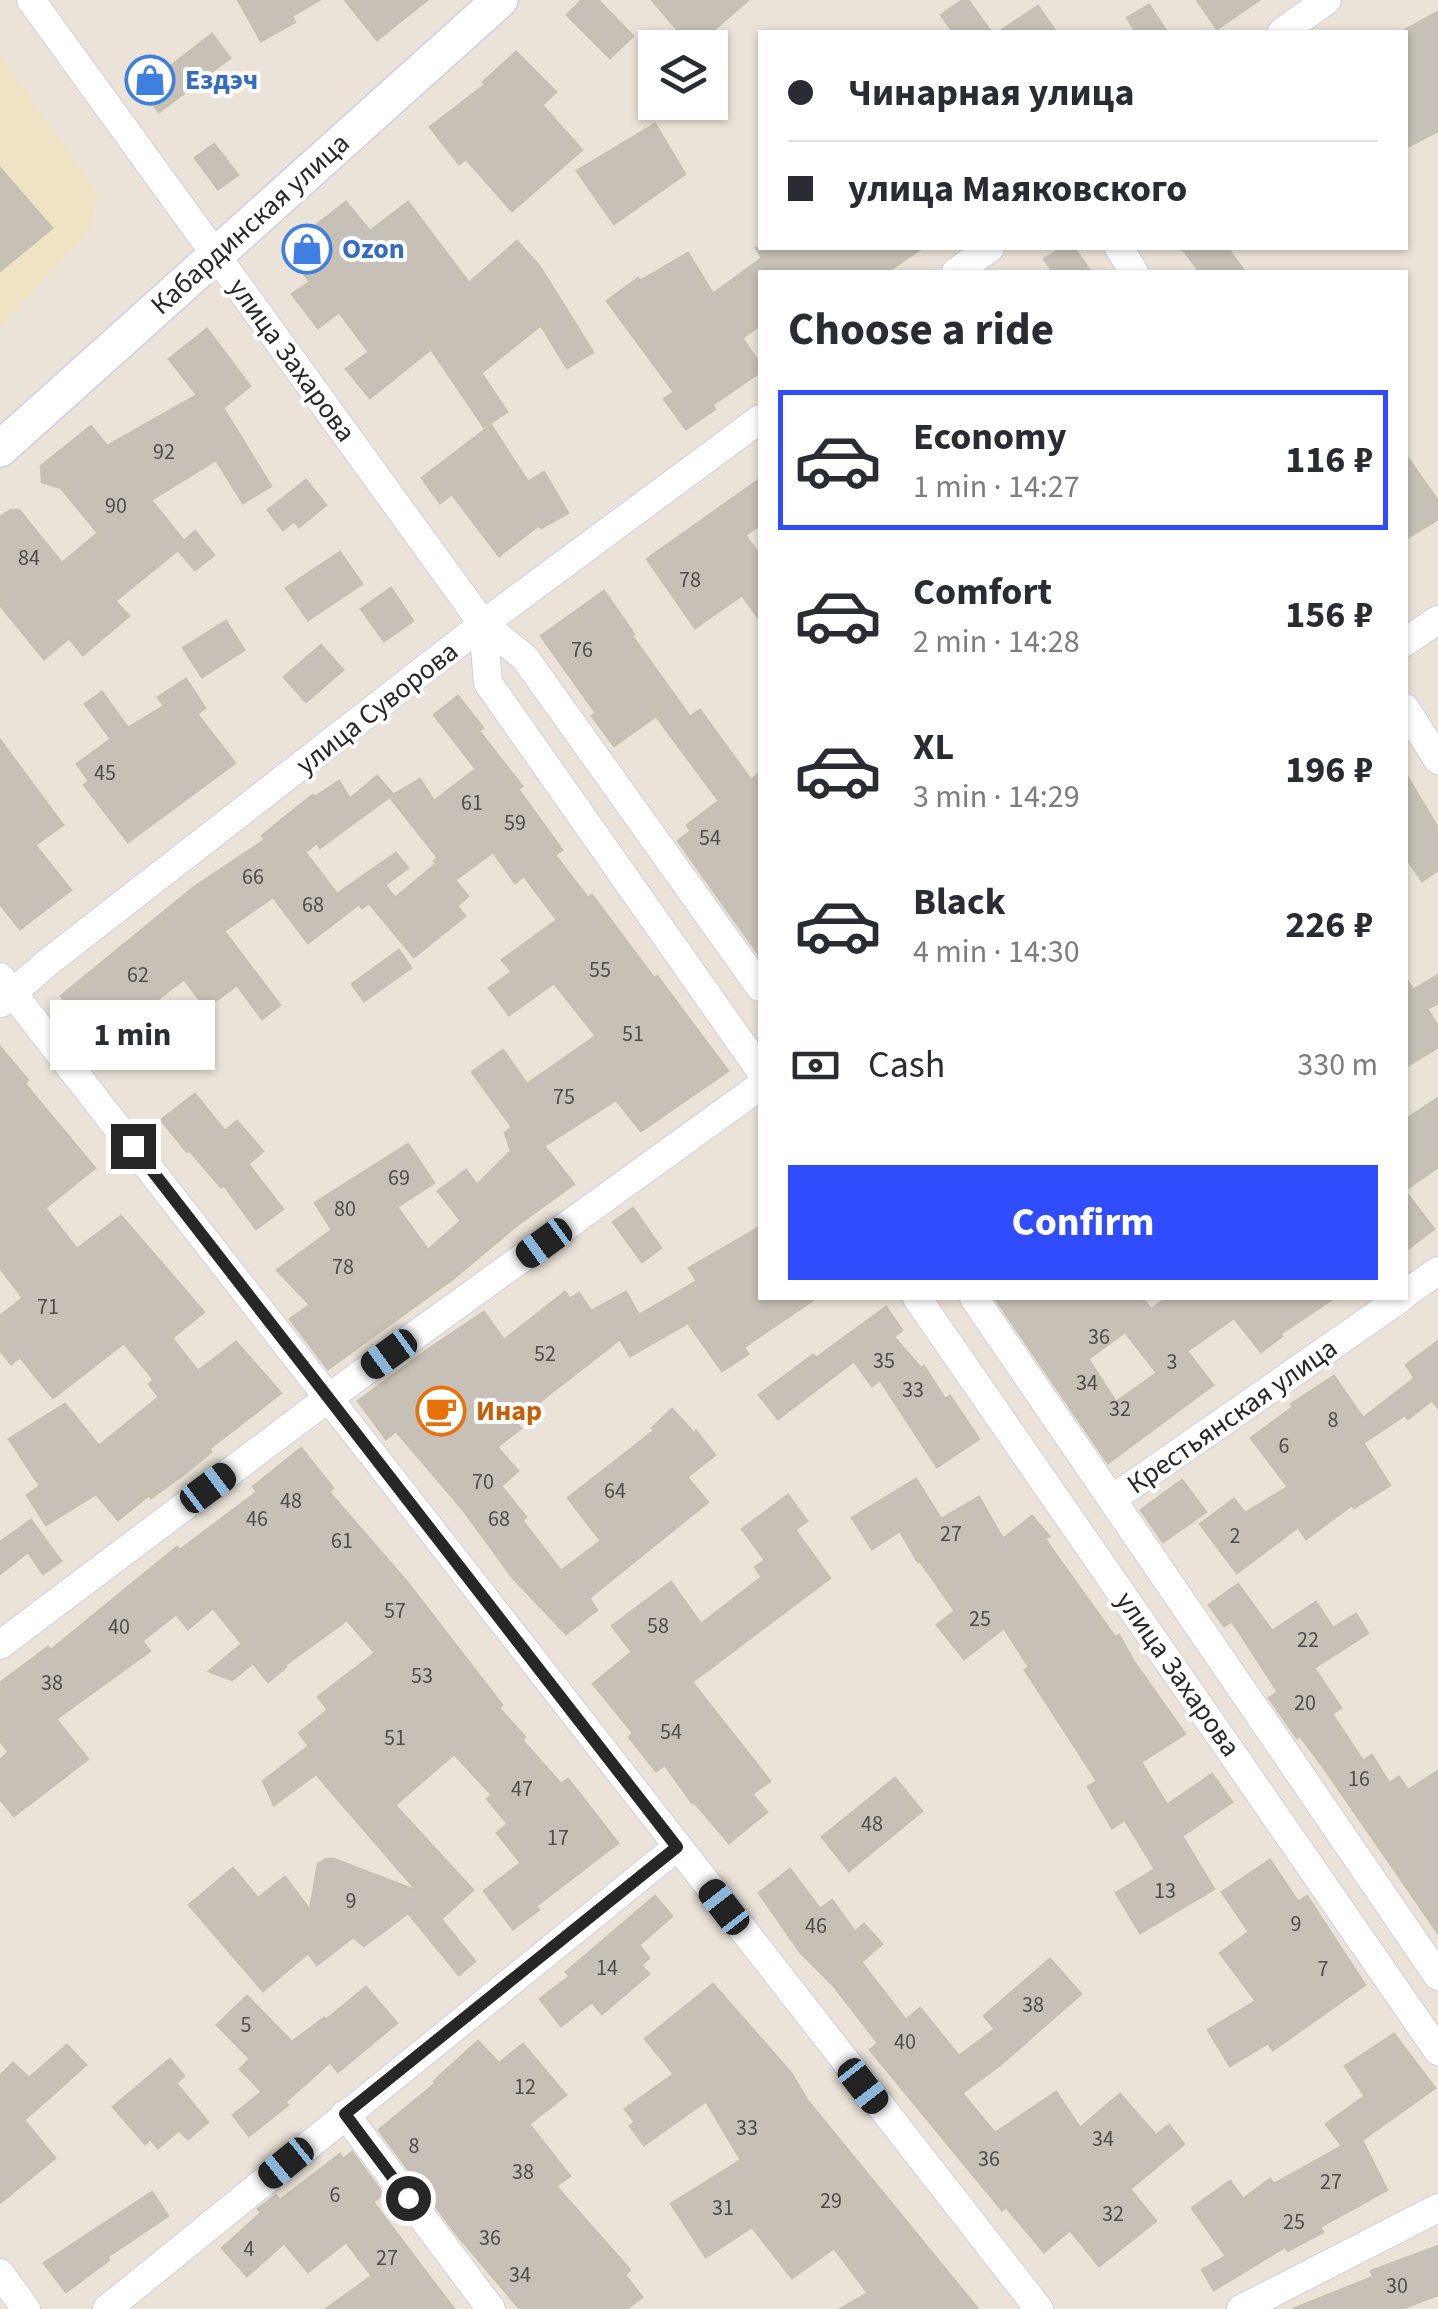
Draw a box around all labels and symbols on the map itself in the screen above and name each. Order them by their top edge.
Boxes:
shop icon: Ездэч [124,54,176,106]
place label: Ездэч [185,60,258,100]
street label: Кабардинская улица [142,124,358,324]
shop icon: Ozon [281,223,333,275]
place label: Ozon [342,229,405,269]
street label: улица Захарова [219,270,365,450]
house number: 92 [153,436,175,468]
house number: 90 [105,490,127,522]
house number: 84 [18,542,40,574]
house number: 78 [679,564,701,596]
street label: улица Суворова [287,632,467,784]
house number: 76 [571,634,593,666]
house number: 45 [94,757,116,789]
house number: 61 [461,787,483,819]
house number: 59 [504,807,526,839]
house number: 54 [699,822,721,854]
house number: 66 [242,861,264,893]
house number: 68 [302,889,324,921]
house number: 55 [589,954,611,986]
house number: 62 [127,959,149,991]
callout: 1 min [51,1001,216,1071]
house number: 51 [622,1018,644,1050]
house number: 75 [553,1081,575,1113]
route end [111,1124,156,1169]
house number: 69 [388,1162,410,1194]
house number: 80 [334,1193,356,1225]
car [511,1213,577,1273]
house number: 78 [332,1251,354,1283]
house number: 71 [37,1291,59,1323]
house number: 36 [1088,1321,1110,1353]
car [356,1324,422,1384]
street label: Крестьянская улица [1119,1328,1345,1504]
house number: 52 [534,1338,556,1370]
house number: 35 [873,1345,895,1377]
house number: 3 [1167,1346,1177,1378]
house number: 34 [1076,1367,1098,1399]
house number: 33 [902,1374,924,1406]
cafe icon: Инар [415,1385,467,1437]
place label: Инар [476,1391,542,1431]
house number: 32 [1109,1393,1131,1425]
house number: 8 [1328,1404,1339,1436]
house number: 6 [1279,1430,1290,1462]
car [175,1458,241,1518]
house number: 70 [472,1466,494,1498]
house number: 64 [604,1475,626,1507]
house number: 48 [280,1485,302,1517]
house number: 46 [246,1503,268,1535]
house number: 68 [488,1503,510,1535]
house number: 27 [940,1518,962,1550]
house number: 2 [1230,1520,1240,1552]
house number: 61 [331,1525,353,1557]
street label: улица Захарова [1106,1583,1250,1765]
house number: 57 [384,1595,406,1627]
house number: 25 [969,1603,991,1635]
house number: 58 [647,1610,669,1642]
house number: 40 [108,1611,130,1643]
house number: 22 [1297,1624,1319,1656]
house number: 53 [411,1660,433,1692]
house number: 38 [41,1667,63,1699]
house number: 20 [1294,1687,1316,1719]
house number: 54 [660,1716,682,1748]
house number: 51 [384,1722,406,1754]
house number: 16 [1348,1763,1370,1795]
house number: 47 [511,1773,533,1805]
house number: 48 [861,1808,883,1840]
house number: 17 [547,1822,569,1854]
car [694,1874,754,1940]
house number: 13 [1154,1875,1176,1907]
house number: 9 [346,1885,356,1917]
house number: 9 [1291,1908,1301,1940]
house number: 46 [805,1910,827,1942]
house number: 14 [596,1952,618,1984]
house number: 7 [1318,1953,1329,1985]
house number: 38 [1022,1989,1044,2021]
house number: 5 [241,2009,251,2041]
house number: 40 [894,2026,916,2058]
car [833,2053,893,2119]
house number: 12 [514,2071,536,2103]
house number: 33 [736,2112,758,2144]
house number: 34 [1092,2123,1114,2155]
house number: 8 [409,2130,420,2162]
car [253,2132,319,2194]
house number: 36 [978,2143,1000,2175]
house number: 38 [512,2156,534,2188]
house number: 27 [1320,2166,1342,2198]
route start [386,2176,431,2221]
house number: 6 [330,2179,341,2211]
house number: 29 [820,2185,842,2217]
house number: 31 [712,2192,734,2224]
house number: 32 [1102,2198,1124,2230]
house number: 25 [1283,2206,1305,2238]
house number: 36 [479,2222,501,2254]
house number: 4 [244,2233,255,2265]
house number: 27 [376,2242,398,2274]
house number: 34 [509,2259,531,2291]
house number: 30 [1386,2270,1408,2302]

